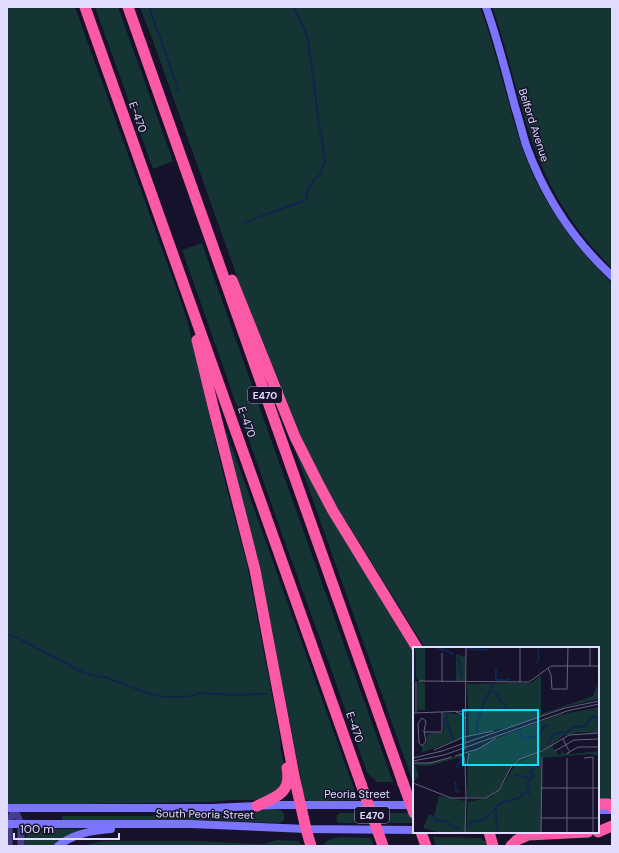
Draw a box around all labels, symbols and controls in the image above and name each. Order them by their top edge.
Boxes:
street label: Belford Avenue [516,86,552,164]
street label: E-470 [126,100,150,134]
road number: E470 [248,387,282,403]
street label: E-470 [235,405,259,439]
inset map [413,647,599,833]
street label: E-470 [343,710,367,744]
street label: Peoria Street [324,787,390,801]
street label: South Peoria Street [156,806,254,822]
road number: E470 [355,807,389,823]
scale bar [14,815,119,841]
text: 100 m [20,821,54,837]

